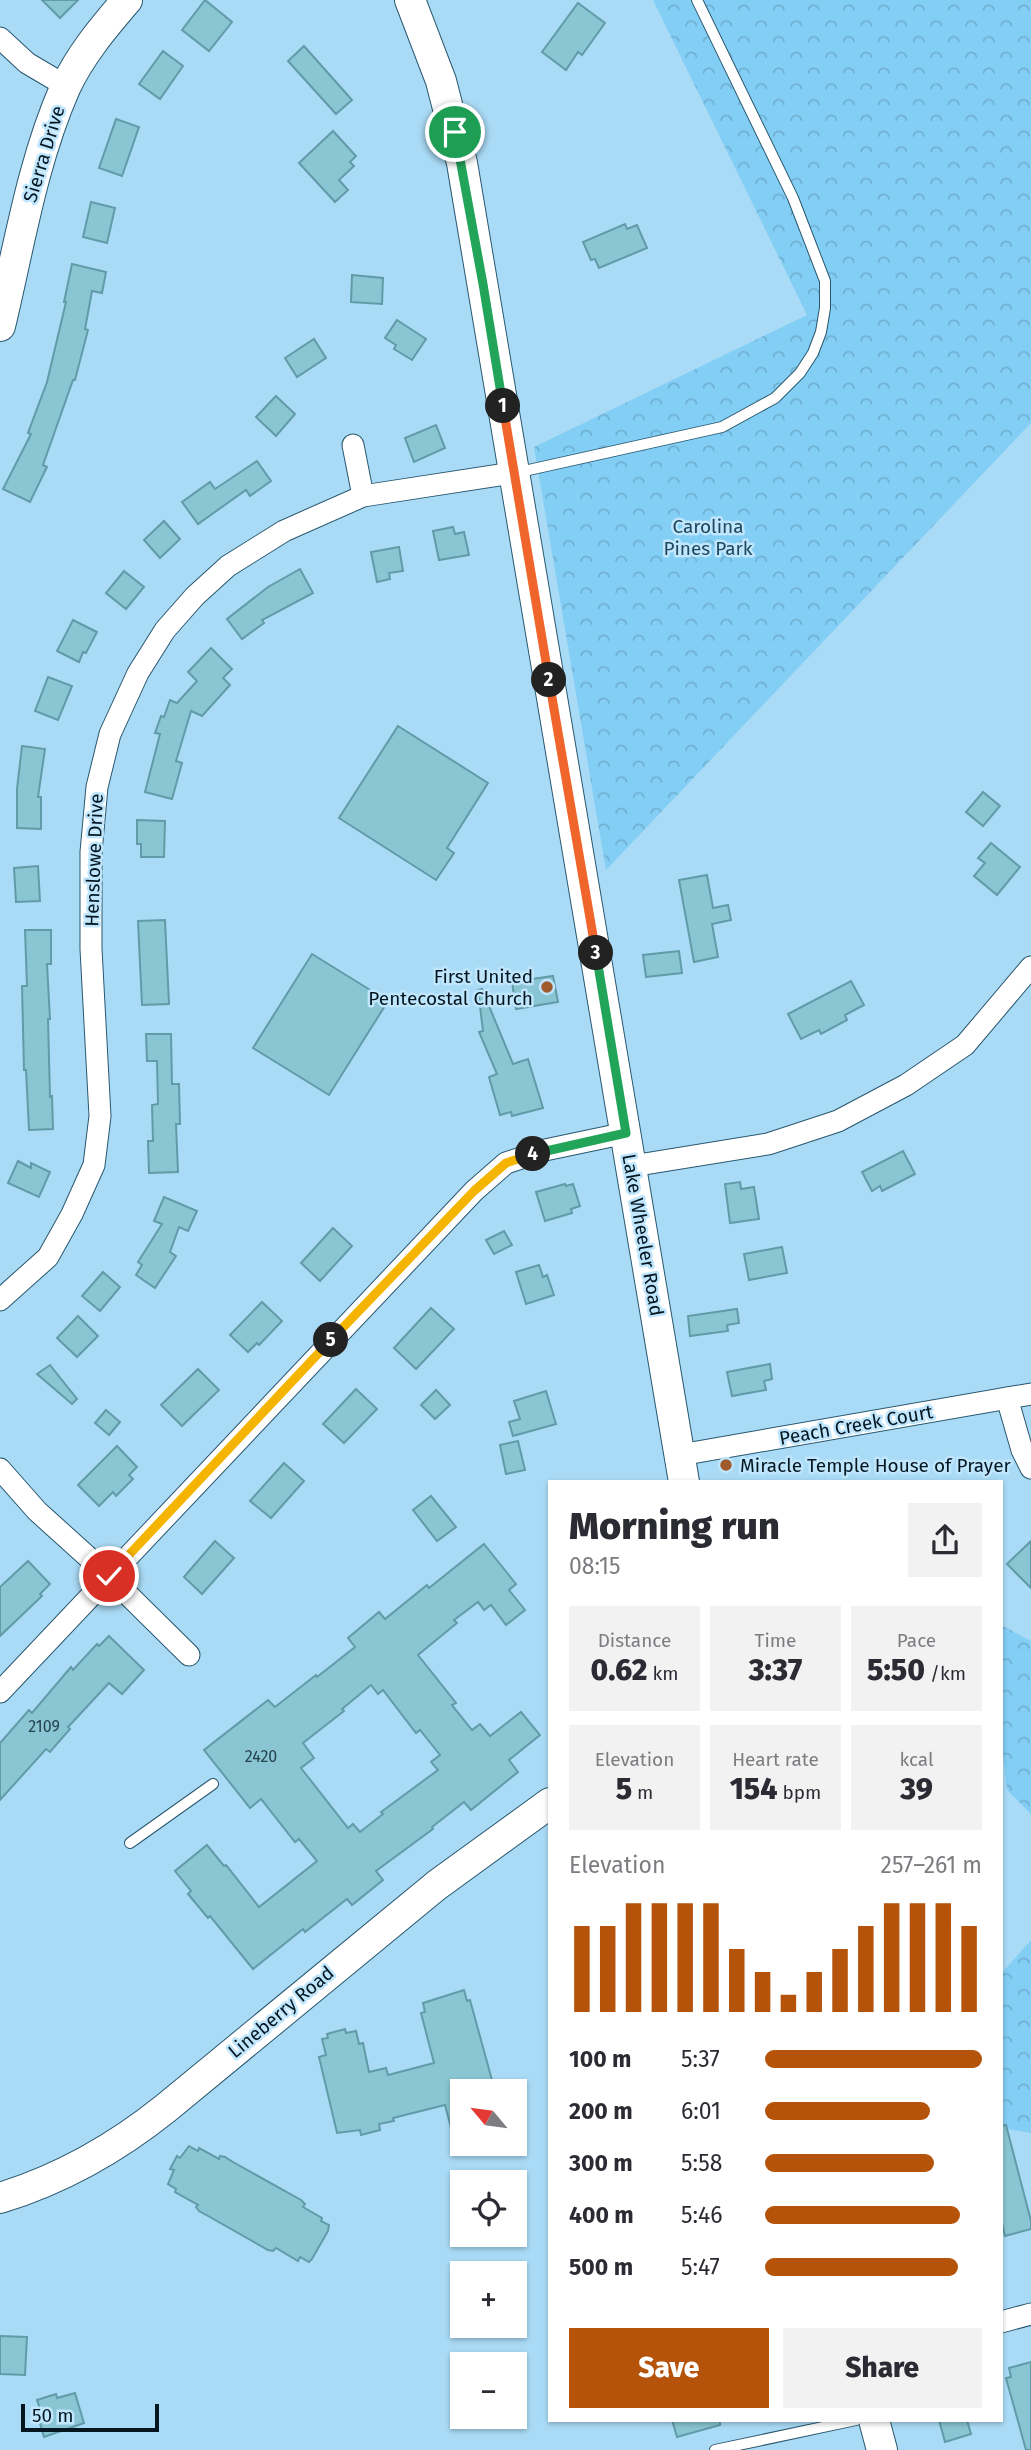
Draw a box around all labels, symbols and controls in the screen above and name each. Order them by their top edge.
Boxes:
pin [425,102,485,162]
street label: Sierra Drive [18,103,70,205]
icon: arrive [436,113,474,151]
pin: 1 [486,388,520,424]
text: 1 [498,394,507,417]
park label: Carolina Pines Park [663,515,753,560]
pin: 2 [532,662,566,698]
text: 2 [544,668,553,691]
street label: Henslowe Drive [80,793,108,927]
pin: 3 [578,936,614,970]
text: 3 [591,941,600,964]
place label: First United Pentecostal Church [368,965,533,1010]
marker: First United Pentecostal Church [539,979,555,995]
pin: 4 [516,1136,550,1172]
text: 4 [527,1142,538,1165]
street label: Lake Wheeler Road [617,1152,669,1318]
pin: 5 [314,1322,348,1358]
text: 5 [325,1328,336,1351]
street label: Peach Creek Court [777,1400,935,1450]
place label: Miracle Temple House of Prayer [740,1454,1011,1477]
marker: Miracle Temple House of Prayer [718,1457,734,1473]
text: Morning run [569,1503,780,1549]
button: share [908,1503,982,1577]
pin [79,1546,139,1606]
text: 08:15 [569,1552,621,1580]
icon: check [90,1557,128,1595]
text: Distance [598,1629,671,1652]
text: Time [755,1629,796,1652]
text: Pace [897,1629,936,1652]
text: 0.62 [590,1652,648,1688]
text: 3:37 [749,1652,802,1688]
text: 5:50 [867,1652,925,1688]
text: km [648,1662,679,1685]
text: /km [925,1662,966,1685]
house number: 2109 [28,1717,60,1736]
house number: 2420 [245,1747,277,1766]
text: Elevation [595,1748,674,1771]
text: Heart rate [732,1748,819,1771]
text: kcal [899,1748,934,1771]
text: 5 [616,1771,632,1807]
text: 154 [730,1771,777,1807]
text: 39 [900,1771,933,1807]
text: m [632,1781,653,1804]
text: bpm [777,1781,821,1804]
text: Elevation [569,1851,665,1879]
text: 257–261 m [881,1851,982,1879]
street label: Lineberry Road [223,1961,339,2063]
text: 100 m [569,2045,631,2073]
text: 5:37 [681,2045,720,2073]
north arrow [450,2079,527,2156]
map controls [450,2079,527,2429]
text: 200 m [569,2097,633,2125]
text: 6:01 [681,2097,721,2125]
text: 300 m [569,2149,633,2177]
text: 5:58 [681,2149,722,2177]
button: locate [450,2170,527,2247]
text: 400 m [569,2201,634,2229]
text: 5:46 [681,2201,722,2229]
text: 500 m [569,2253,633,2281]
text: 5:47 [681,2253,720,2281]
button: + [450,2261,527,2338]
button: Save [569,2328,769,2408]
button: Share [783,2328,982,2408]
button: − [450,2352,527,2429]
scale bar [21,2401,159,2433]
text: 50 m [32,2404,73,2427]

